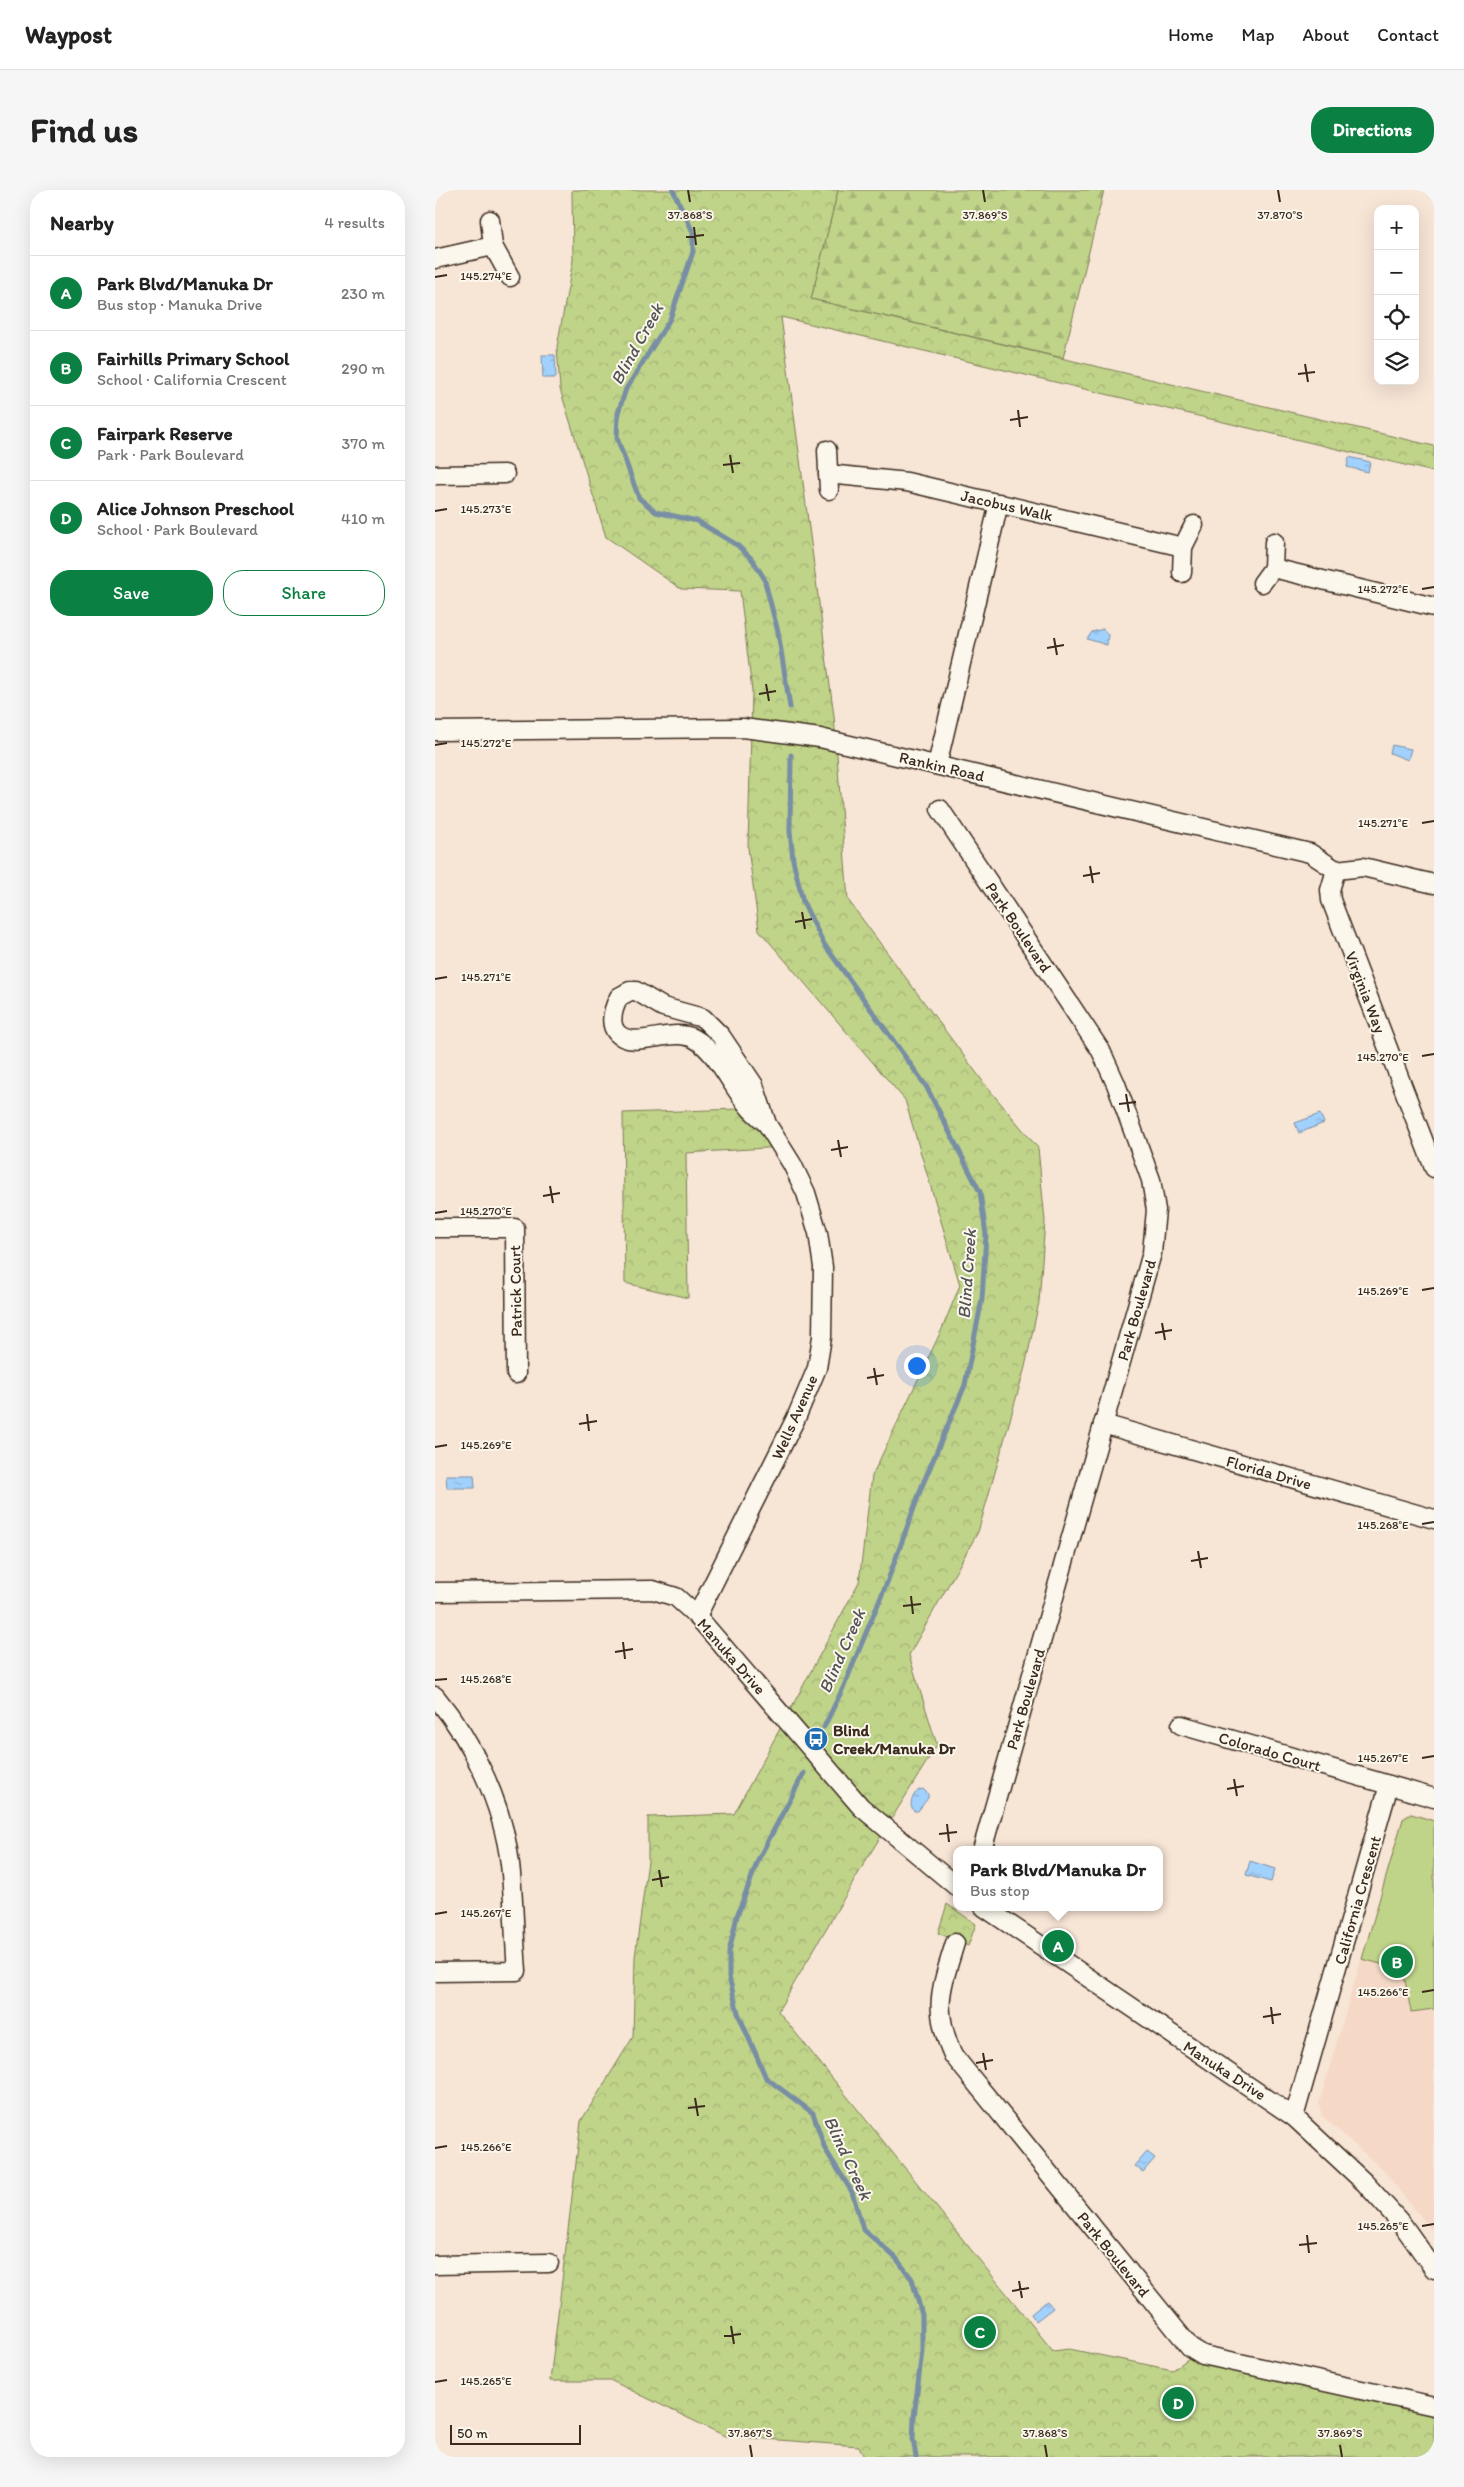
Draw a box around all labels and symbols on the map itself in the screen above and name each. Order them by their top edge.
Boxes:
text: 37.868°S [667,208,713,222]
text: 37.869°S [963,208,1008,222]
text: 37.870°S [1257,208,1303,222]
text: 145.274°E [460,269,512,283]
water label: Blind Creek [606,298,669,389]
street label: Jacobus Walk [959,486,1055,525]
text: 145.273°E [460,502,512,516]
text: 145.272°E [1358,582,1409,596]
text: 145.272°E [461,736,512,750]
street label: Rankin Road [897,747,987,786]
text: 145.271°E [1358,816,1408,830]
street label: Park Boulevard [982,879,1056,976]
street label: Virginia Way [1341,949,1390,1036]
text: 145.271°E [461,970,511,984]
text: 145.270°E [1357,1050,1409,1064]
text: 145.270°E [460,1204,512,1218]
water label: Blind Creek [953,1227,981,1320]
street label: Patrick Court [505,1245,526,1337]
street label: Park Boulevard [1113,1257,1160,1363]
text: 145.269°E [1357,1284,1409,1298]
your location [904,1353,930,1379]
street label: Wells Avenue [767,1372,822,1462]
text: 145.269°E [460,1438,512,1452]
street label: Florida Drive [1224,1451,1314,1494]
text: 145.268°E [1357,1518,1409,1532]
water label: Blind Creek [814,1604,871,1697]
street label: Manuka Drive [693,1614,770,1698]
street label: Park Boulevard [1002,1646,1049,1752]
text: 145.268°E [460,1672,512,1686]
place label: Blind Creek/Manuka Dr [833,1721,956,1758]
bus stop icon: Blind Creek/Manuka Dr [803,1726,829,1752]
street label: Colorado Court [1216,1728,1323,1775]
text: 145.267°E [1358,1751,1409,1765]
street label: California Crescent [1330,1833,1385,1967]
text: 145.267°E [461,1906,512,1920]
pin: A [1042,1927,1074,1965]
pin: B [1381,1943,1413,1981]
text: 145.266°E [1357,1985,1409,1999]
street label: Manuka Drive [1180,2037,1270,2104]
water label: Blind Creek [819,2113,878,2205]
text: 145.266°E [460,2140,512,2154]
street label: Park Boulevard [1073,2208,1154,2301]
text: 145.265°E [1357,2219,1409,2233]
pin: C [964,2313,996,2351]
text: 145.265°E [460,2374,512,2388]
pin: D [1162,2384,1194,2422]
scale bar [450,2422,581,2445]
text: 37.867°S [728,2426,773,2440]
text: 37.868°S [1022,2426,1068,2440]
text: 37.869°S [1318,2426,1363,2440]

